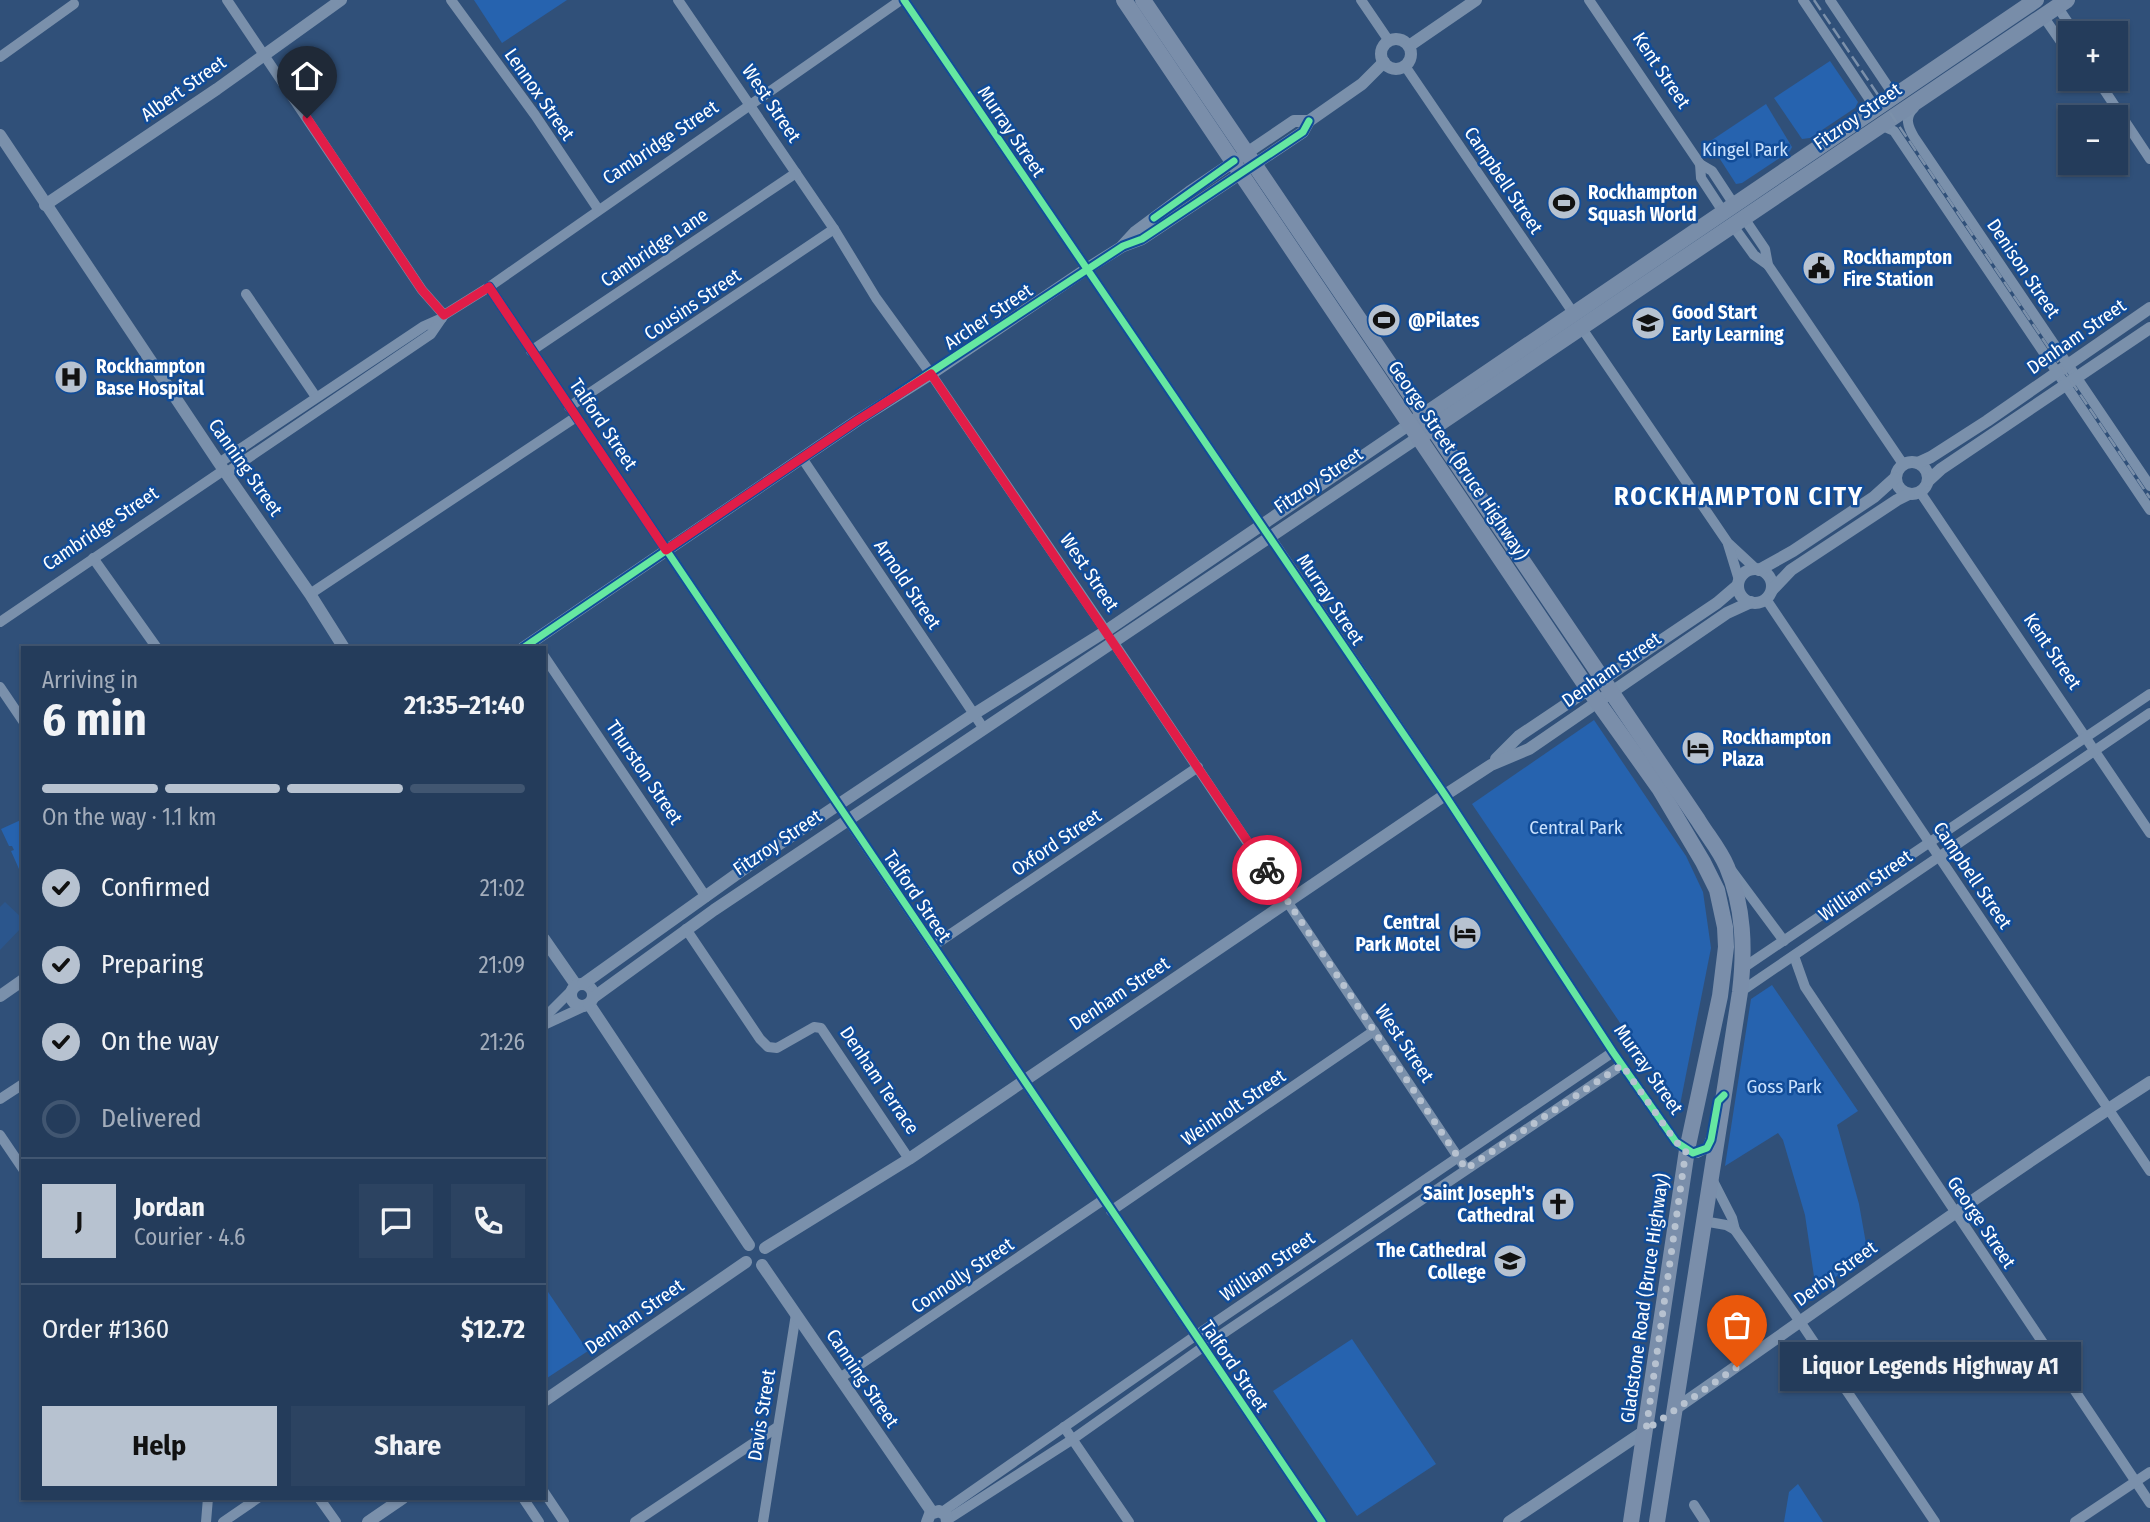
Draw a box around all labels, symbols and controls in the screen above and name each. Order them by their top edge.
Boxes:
map controls [2058,21,2128,175]
button: + [2058,21,2128,91]
street label: Kent Street [1628,28,1696,113]
street label: Lennox Street [500,44,580,145]
pin [277,46,337,118]
street label: Albert Street [136,50,231,126]
icon: home [288,57,326,95]
street label: West Street [737,60,806,147]
street label: Fitzroy Street [1809,77,1906,155]
street label: Murray Street [973,81,1051,182]
street label: Cambridge Street [598,95,723,189]
button: − [2058,105,2128,175]
street label: Campbell Street [1459,122,1548,239]
park label: Kingel Park [1702,138,1788,161]
place label: Rockhampton Squash World [1588,181,1697,226]
sports icon: Rockhampton Squash World [1545,184,1583,222]
street label: Cambridge Lane [596,203,712,292]
street label: Denison Street [1982,214,2066,323]
place label: Rockhampton Fire Station [1843,246,1952,291]
public building icon: Rockhampton Fire Station [1800,249,1838,287]
street label: Cousins Street [640,263,746,345]
street label: Archer Street [940,278,1037,354]
street label: Denham Street [2022,293,2131,379]
sports icon: @Pilates [1365,301,1403,339]
place label: Good Start Early Learning [1672,301,1784,346]
school or university icon: Good Start Early Learning [1629,304,1667,342]
place label: @Pilates [1408,309,1480,332]
place label: Rockhampton Base Hospital [96,355,205,400]
street label: George Street (Bruce Highway) [1383,356,1534,564]
hospital icon: Rockhampton Base Hospital [52,358,90,396]
street label: Talford Street [565,374,643,475]
street label: Canning Street [204,414,288,521]
street label: Fitzroy Street [1270,442,1368,518]
street label: Cambridge Street [38,481,163,575]
district label: ROCKHAMPTON CITY [1614,481,1864,512]
street label: West Street [1055,529,1124,616]
street label: Arnold Street [869,535,946,634]
street label: Murray Street [1292,549,1370,650]
street label: Kent Street [2019,609,2087,694]
street label: Denham Street [1557,626,1666,712]
text: Arriving in [42,666,138,694]
text: 21:35–21:40 [404,690,525,721]
text: 6 min [42,692,147,747]
street label: Thurston Street [601,716,688,829]
place label: Rockhampton Plaza [1722,726,1831,771]
hotel icon: Rockhampton Plaza [1679,729,1717,767]
text: On the way · 1.1 km [42,803,216,831]
street label: Fitzroy Street [729,804,827,880]
street label: Oxford Street [1007,804,1106,881]
park label: Central Park [1529,816,1623,839]
street label: Campbell Street [1928,817,2017,934]
courier [1232,835,1302,905]
street label: William Street [1814,844,1917,926]
street label: Talford Street [879,846,957,947]
icon: bike [1248,851,1286,889]
icon: check [42,869,80,907]
text: Confirmed [101,872,211,903]
text: 21:02 [480,874,525,902]
place label: Central Park Motel [1356,911,1441,956]
hotel icon: Central Park Motel [1446,914,1484,952]
icon: check [42,946,80,984]
text: Preparing [101,949,203,980]
text: 21:09 [479,951,525,979]
street label: Denham Street [1065,951,1174,1035]
street label: West Street [1370,1000,1439,1087]
street label: Murray Street [1609,1020,1689,1119]
street label: Denham Terrace [835,1022,924,1139]
icon: check [42,1023,80,1061]
text: On the way [101,1026,219,1057]
text: 21:26 [480,1028,525,1056]
street label: Weinholt Street [1177,1064,1290,1151]
park label: Goss Park [1746,1075,1822,1098]
text: Delivered [101,1103,202,1134]
street label: Gladstone Road (Bruce Highway) [1616,1172,1673,1424]
street label: George Street [1942,1172,2021,1273]
place label: Saint Joseph's Cathedral [1423,1182,1535,1227]
button: chat [359,1184,433,1258]
button: phone [451,1184,525,1258]
church icon: Saint Joseph's Cathedral [1539,1185,1577,1223]
text: Jordan [134,1192,205,1223]
text: J [75,1206,83,1237]
text: Courier · 4.6 [134,1223,245,1251]
street label: William Street [1216,1226,1320,1306]
street label: Connolly Street [907,1232,1019,1318]
street label: Derby Street [1789,1235,1882,1311]
place label: The Cathedral College [1376,1239,1487,1284]
school or university icon: The Cathedral College [1491,1242,1529,1280]
street label: Denham Street [580,1273,689,1359]
pin [1707,1295,1767,1367]
icon: bag [1718,1306,1756,1344]
text: Order #1360 [42,1314,169,1345]
text: $12.72 [461,1314,525,1345]
street label: Talford Street [1196,1316,1274,1417]
street label: Canning Street [821,1325,904,1432]
callout: Liquor Legends Highway A1 [1779,1342,2080,1392]
text: Liquor Legends Highway A1 [1802,1352,2059,1380]
street label: Davis Street [743,1367,780,1463]
button: Help [42,1406,277,1486]
button: Share [291,1406,525,1486]

